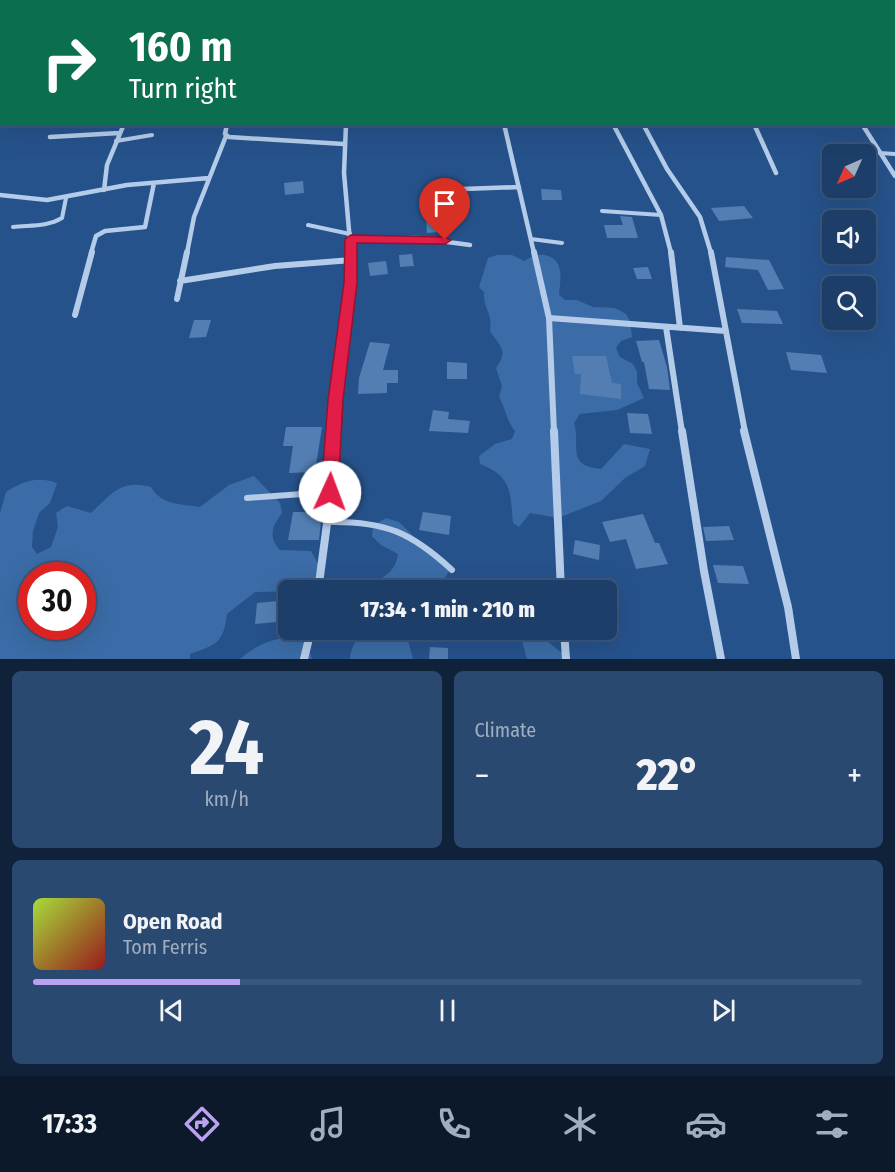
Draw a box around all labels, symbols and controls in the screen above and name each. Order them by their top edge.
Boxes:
text: 160 m [129,22,232,72]
icon: right [30,24,108,102]
text: Turn right [129,73,237,105]
north arrow [822,144,876,198]
map controls [822,144,876,330]
pin [419,178,470,240]
icon: arrive [428,187,461,220]
button: sound [822,210,876,264]
button: search [822,276,876,330]
position arrow [298,460,362,524]
speed limit sign: 30 [18,562,96,640]
text: 17:34 · 1 min · 210 m [360,596,535,623]
text: 24 [189,701,264,795]
text: Climate [475,718,536,742]
text: 22° [637,748,700,802]
text: − [475,756,489,796]
text: + [847,756,862,796]
text: km/h [204,787,249,811]
text: Open Road [123,908,223,935]
text: Tom Ferris [123,935,207,959]
icon: previous [155,994,188,1027]
icon: pause [431,994,464,1027]
icon: next [707,994,740,1027]
icon: directions [181,1103,223,1145]
icon: music [307,1103,349,1145]
icon: phone [433,1103,475,1145]
icon: climate [559,1103,601,1145]
icon: car [685,1103,727,1145]
icon: filters [811,1103,853,1145]
text: 17:33 [42,1108,97,1140]

